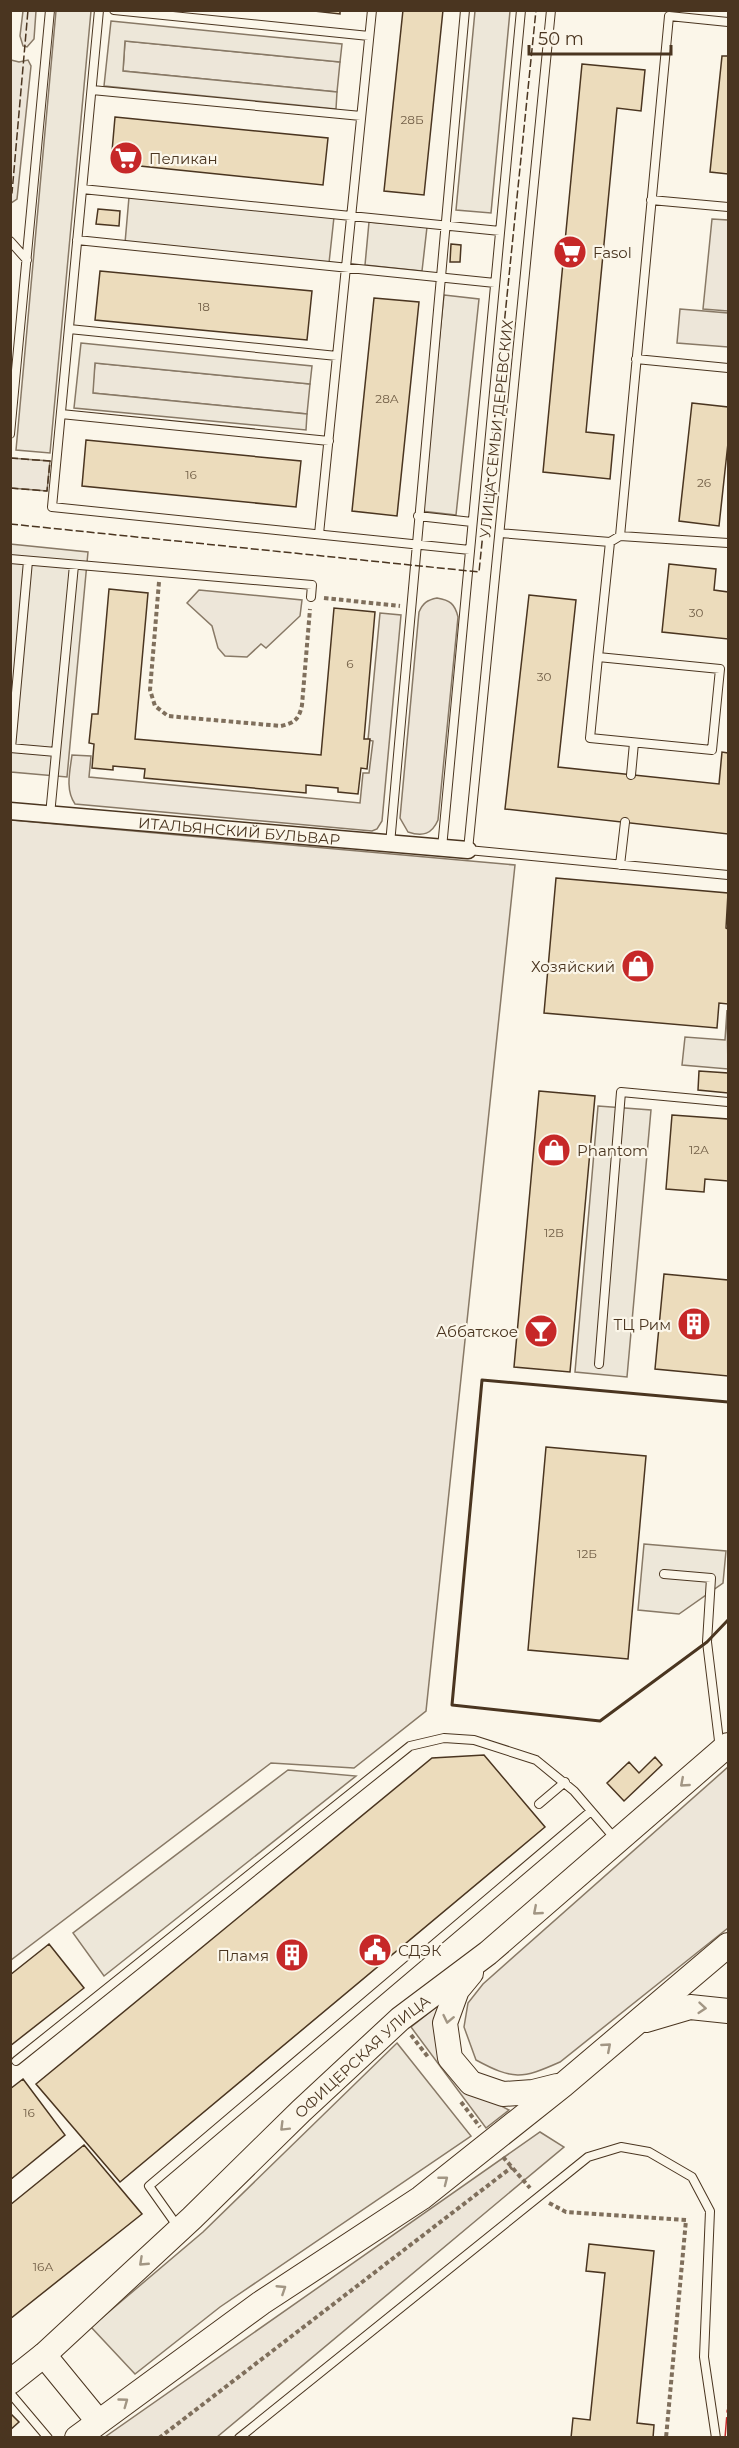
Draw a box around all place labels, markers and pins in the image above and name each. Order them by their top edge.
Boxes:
supermarket icon: Пеликан [108,140,144,176]
place label: Пеликан [149,149,218,168]
supermarket icon: Fasol [552,234,588,270]
place label: Fasol [593,243,632,262]
shop icon: Хозяйский [620,948,656,984]
place label: Хозяйский [531,957,615,976]
shop icon: Phantom [536,1132,572,1168]
place label: Phantom [577,1141,648,1160]
building icon: ТЦ Рим [676,1306,712,1342]
bar icon: Аббатское [523,1313,559,1349]
place label: ТЦ Рим [613,1315,671,1334]
place label: Аббатское [436,1322,518,1341]
public building icon: СДЭК [357,1932,393,1968]
building icon: Пламя [274,1937,310,1973]
place label: СДЭК [398,1941,442,1960]
place label: Пламя [217,1946,269,1965]

